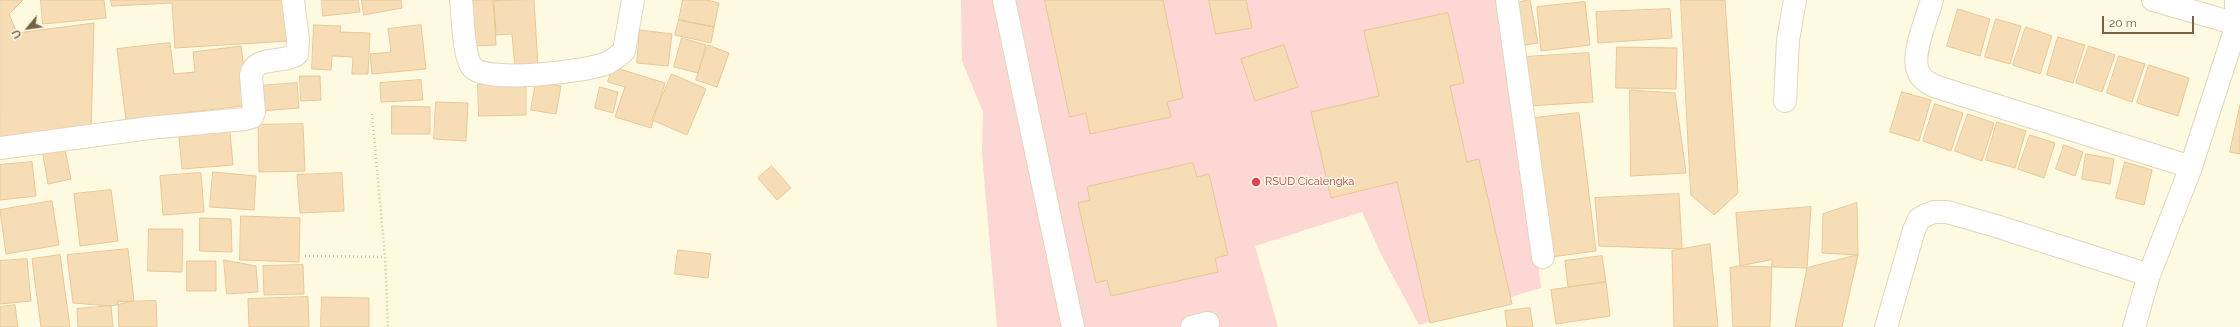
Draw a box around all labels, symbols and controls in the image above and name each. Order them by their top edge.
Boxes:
north arrow [8,8,48,48]
scale bar [2104,8,2196,34]
text: 20 m [2109,16,2137,30]
text: U [9,27,25,41]
place label: RSUD Cicalengka [1265,175,1354,189]
marker: RSUD Cicalengka [1250,176,1262,188]

